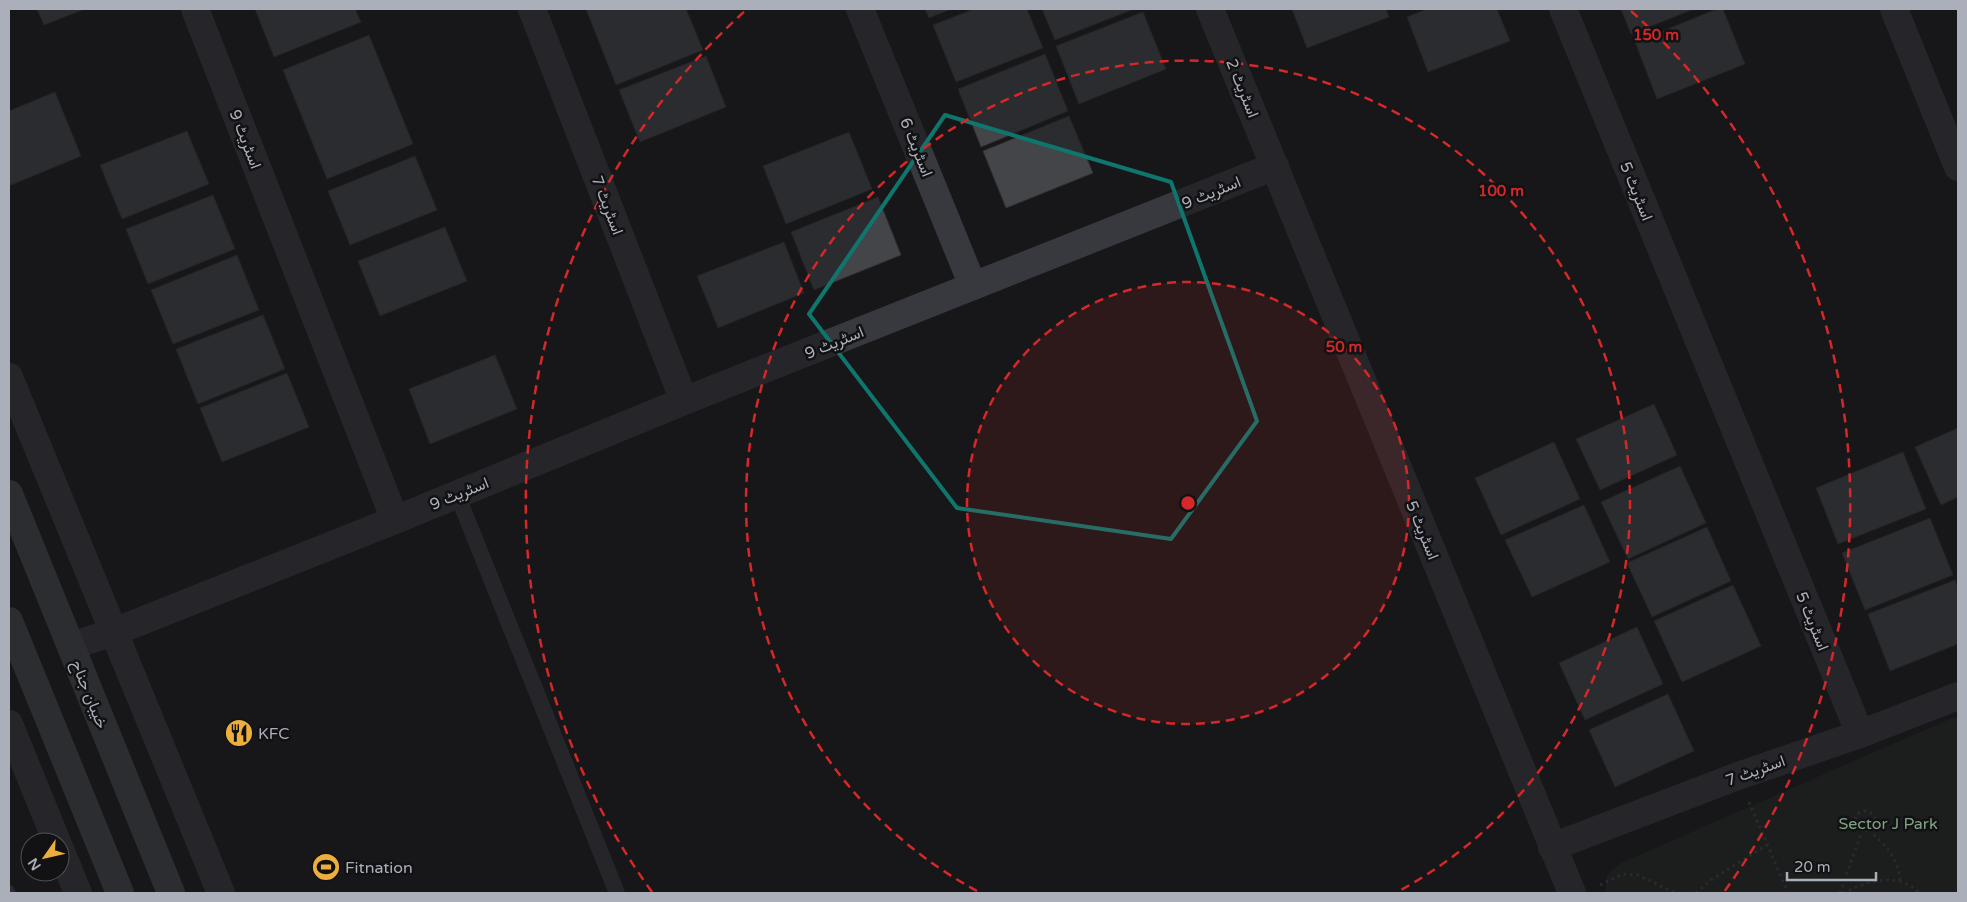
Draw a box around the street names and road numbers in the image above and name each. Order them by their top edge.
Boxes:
street label: اسٹریٹ 2 [1221,56,1263,121]
street label: اسٹریٹ 9 [225,107,266,172]
street label: اسٹریٹ 6 [895,115,937,180]
street label: اسٹریٹ 5 [1615,159,1657,224]
street label: اسٹریٹ 9 [1179,172,1244,214]
street label: اسٹریٹ 7 [587,173,628,238]
street label: اسٹریٹ 9 [802,322,867,364]
street label: اسٹریٹ 9 [427,473,492,515]
street label: اسٹریٹ 5 [1401,498,1443,563]
street label: اسٹریٹ 5 [1791,589,1833,654]
street label: خیبان جناح [65,657,112,732]
street label: اسٹریٹ 7 [1723,751,1788,791]

